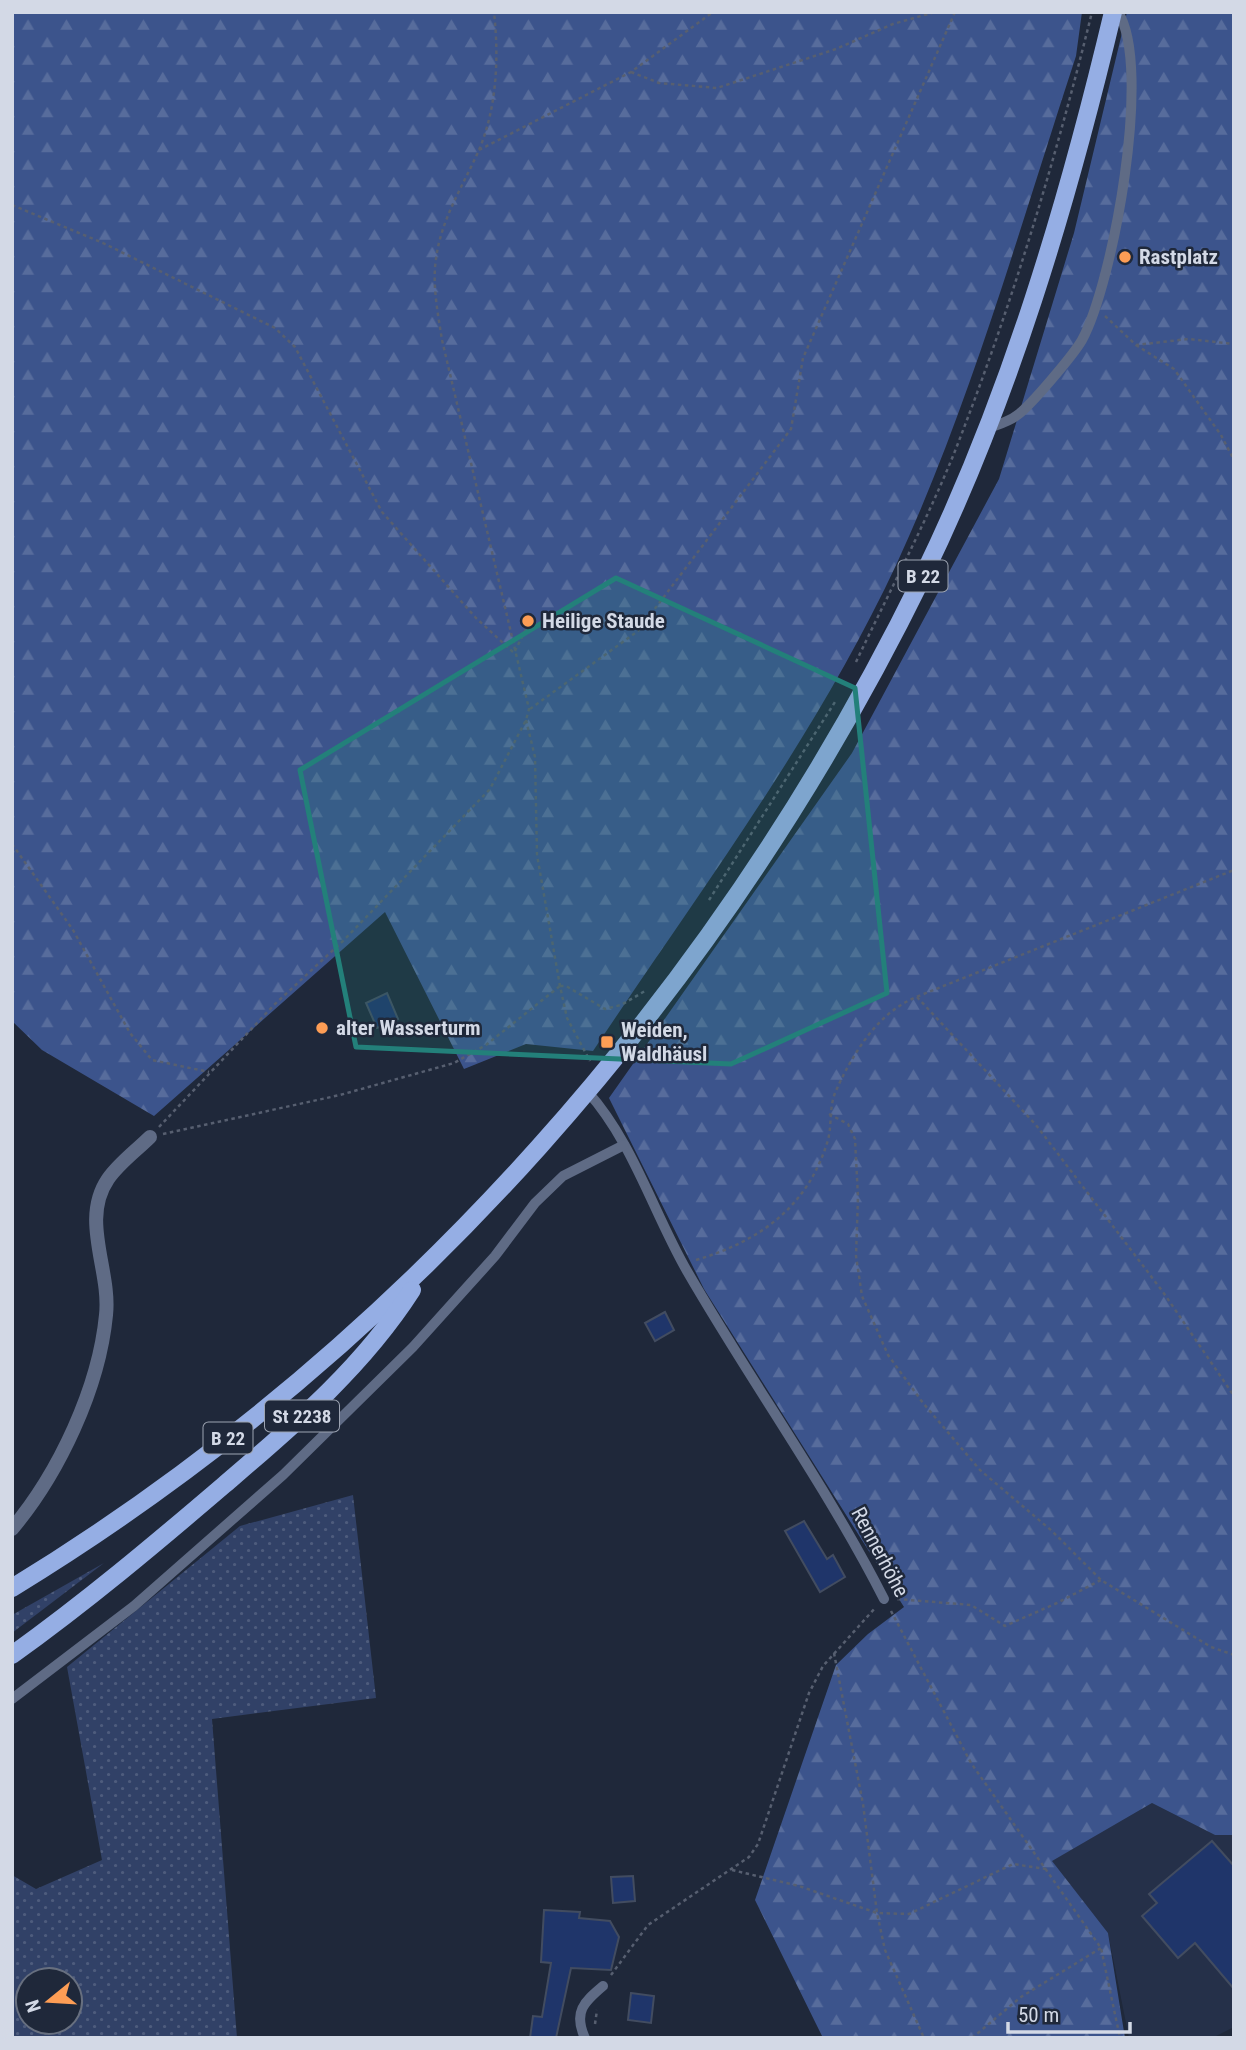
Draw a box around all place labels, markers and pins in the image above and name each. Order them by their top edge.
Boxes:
place label: Rastplatz [1139,245,1218,269]
marker: Rastplatz [1117,249,1133,265]
place label: Heilige Staude [542,609,665,633]
marker: Heilige Staude [520,613,536,629]
place label: alter Wasserturm [336,1016,481,1040]
place label: Weiden, Waldhäusl [621,1018,707,1066]
marker: alter Wasserturm [314,1020,330,1036]
marker: Weiden, Waldhäusl [599,1034,615,1050]

